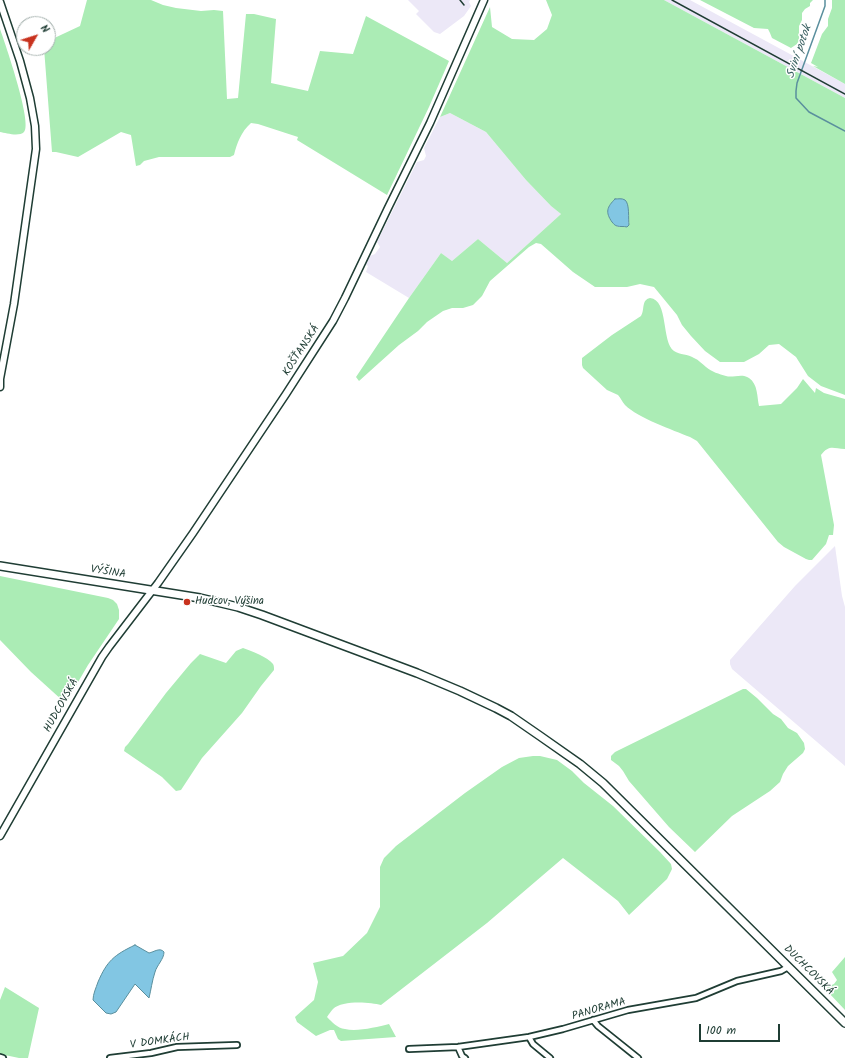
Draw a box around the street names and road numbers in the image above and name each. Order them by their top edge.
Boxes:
street label: KOŠŤANSKÁ [281,323,323,379]
street label: VÝŠINA [89,564,127,582]
street label: HUDCOVSKÁ [42,677,82,735]
street label: DUCHCOVSKÁ [780,943,836,999]
street label: PANORAMA [571,996,627,1024]
street label: V DOMKÁCH [129,1031,191,1053]

